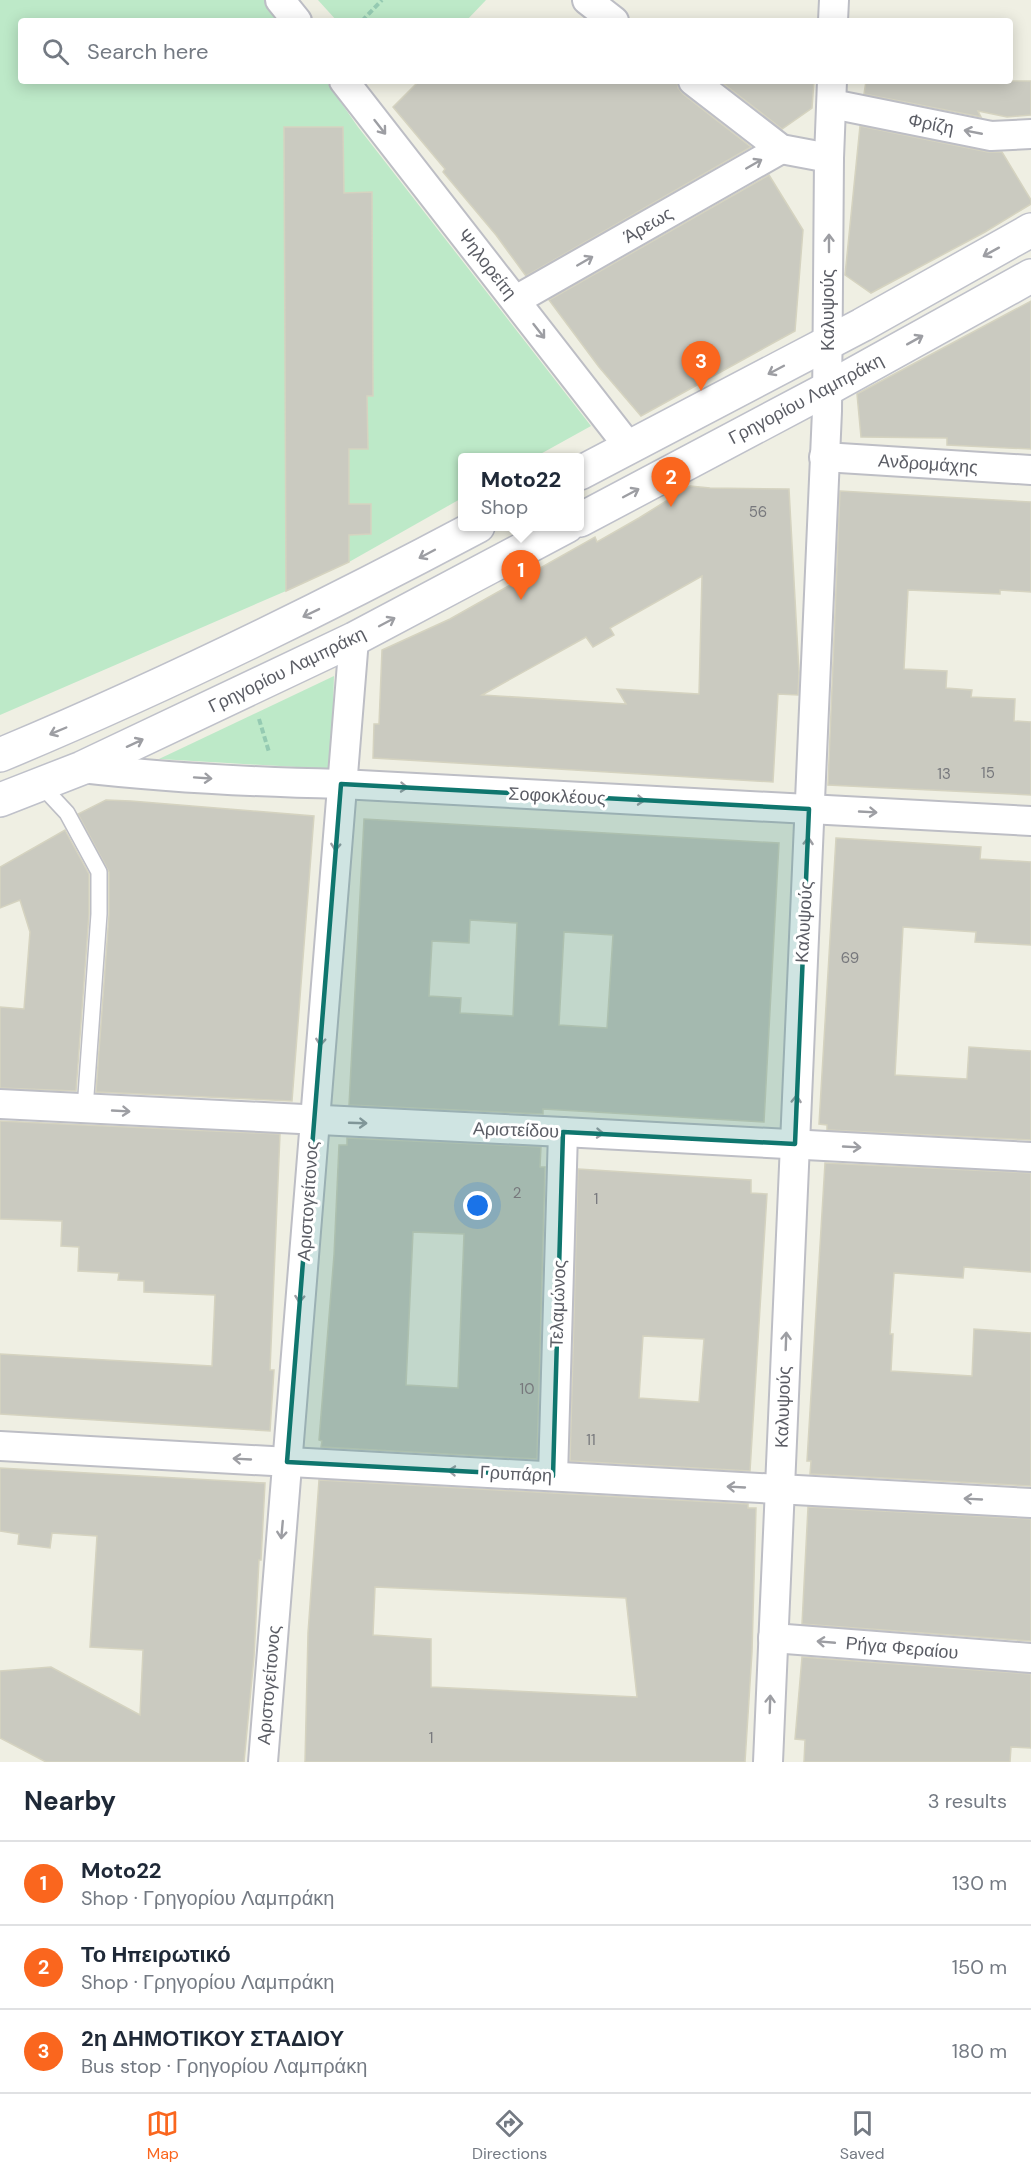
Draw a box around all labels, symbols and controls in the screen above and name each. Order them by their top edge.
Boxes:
search box [18,18,1013,84]
icon: search [39,35,72,68]
text: Search here [87,37,208,66]
street label: Φρίζη [906,108,956,140]
one-way arrow [374,119,387,135]
one-way arrow [964,126,983,137]
one-way arrow [745,158,762,170]
street label: Άρεως [619,201,677,249]
street label: Ψηλορείτη [452,224,522,304]
one-way arrow [823,233,835,253]
one-way arrow [983,247,1000,259]
one-way arrow [576,255,593,267]
street label: Καλυψούς [816,269,840,351]
one-way arrow [533,322,545,338]
one-way arrow [906,334,923,346]
pin: 3 [682,342,720,391]
street label: Γρηγορίου Λαμπράκη [724,348,888,450]
one-way arrow [767,365,785,377]
street label: Ανδρομάχης [877,449,979,479]
popup [458,453,584,531]
pin: 2 [652,458,690,507]
text: Moto22 [481,465,561,494]
one-way arrow [622,487,640,498]
text: Shop [481,494,528,520]
house number: 56 [749,502,767,522]
one-way arrow [418,549,436,560]
pin: 1 [502,550,540,600]
one-way arrow [302,608,320,619]
one-way arrow [377,616,395,627]
street label: Γρηγορίου Λαμπράκη [204,621,370,719]
one-way arrow [49,726,68,737]
one-way arrow [126,736,144,748]
house number: 15 [981,763,995,783]
house number: 13 [937,764,951,784]
one-way arrow [193,773,213,784]
street label: Σοφοκλέους [508,781,607,811]
one-way arrow [389,782,408,793]
one-way arrow [625,794,645,805]
one-way arrow [857,807,877,818]
one-way arrow [330,832,341,852]
one-way arrow [802,837,813,857]
street label: Καλυψούς [790,880,818,964]
house number: 69 [841,948,859,968]
one-way arrow [315,1026,326,1046]
one-way arrow [791,1095,802,1115]
one-way arrow [111,1105,131,1116]
one-way arrow [348,1117,368,1128]
street label: Αριστείδου [472,1117,560,1143]
one-way arrow [584,1128,604,1139]
street label: Αριστογείτονος [292,1140,324,1262]
one-way arrow [842,1142,862,1153]
house number: 2 [513,1183,521,1203]
house number: 1 [594,1189,598,1209]
your location [463,1191,492,1220]
street label: Τελαμώνος [544,1259,572,1349]
one-way arrow [295,1284,306,1304]
one-way arrow [781,1331,792,1351]
street label: Καλυψούς [770,1365,796,1448]
house number: 10 [520,1379,534,1399]
house number: 11 [586,1430,596,1450]
one-way arrow [232,1454,252,1465]
street label: Γρυπάρη [479,1460,553,1488]
one-way arrow [448,1466,468,1477]
one-way arrow [726,1481,746,1492]
one-way arrow [963,1494,983,1505]
one-way arrow [276,1520,287,1540]
street label: Αριστογείτονος [252,1624,286,1746]
street label: Ρήγα Φεραίου [845,1631,959,1665]
one-way arrow [817,1636,837,1647]
one-way arrow [765,1694,776,1714]
house number: 1 [429,1728,433,1748]
text: Nearby [24,1784,116,1818]
text: 3 results [928,1788,1007,1814]
text: Moto22 [81,1856,162,1885]
text: 1 [40,1870,47,1896]
text: 130 m [952,1870,1007,1896]
text: Shop · Γρηγορίου Λαμπράκη [81,1885,334,1911]
text: Το Ηπειρωτικό [81,1940,231,1969]
text: 2 [38,1954,49,1980]
text: 150 m [952,1954,1007,1980]
text: Shop · Γρηγορίου Λαμπράκη [81,1969,334,1995]
text: 2η ΔΗΜΟΤΙΚΟΥ ΣΤΑΔΙΟΥ [81,2024,344,2053]
text: 3 [37,2038,50,2064]
text: 180 m [952,2038,1007,2064]
text: Bus stop · Γρηγορίου Λαμπράκη [81,2053,367,2079]
tab: Map [146,2107,179,2164]
tab: Directions [472,2107,547,2164]
tab: Saved [840,2107,885,2164]

